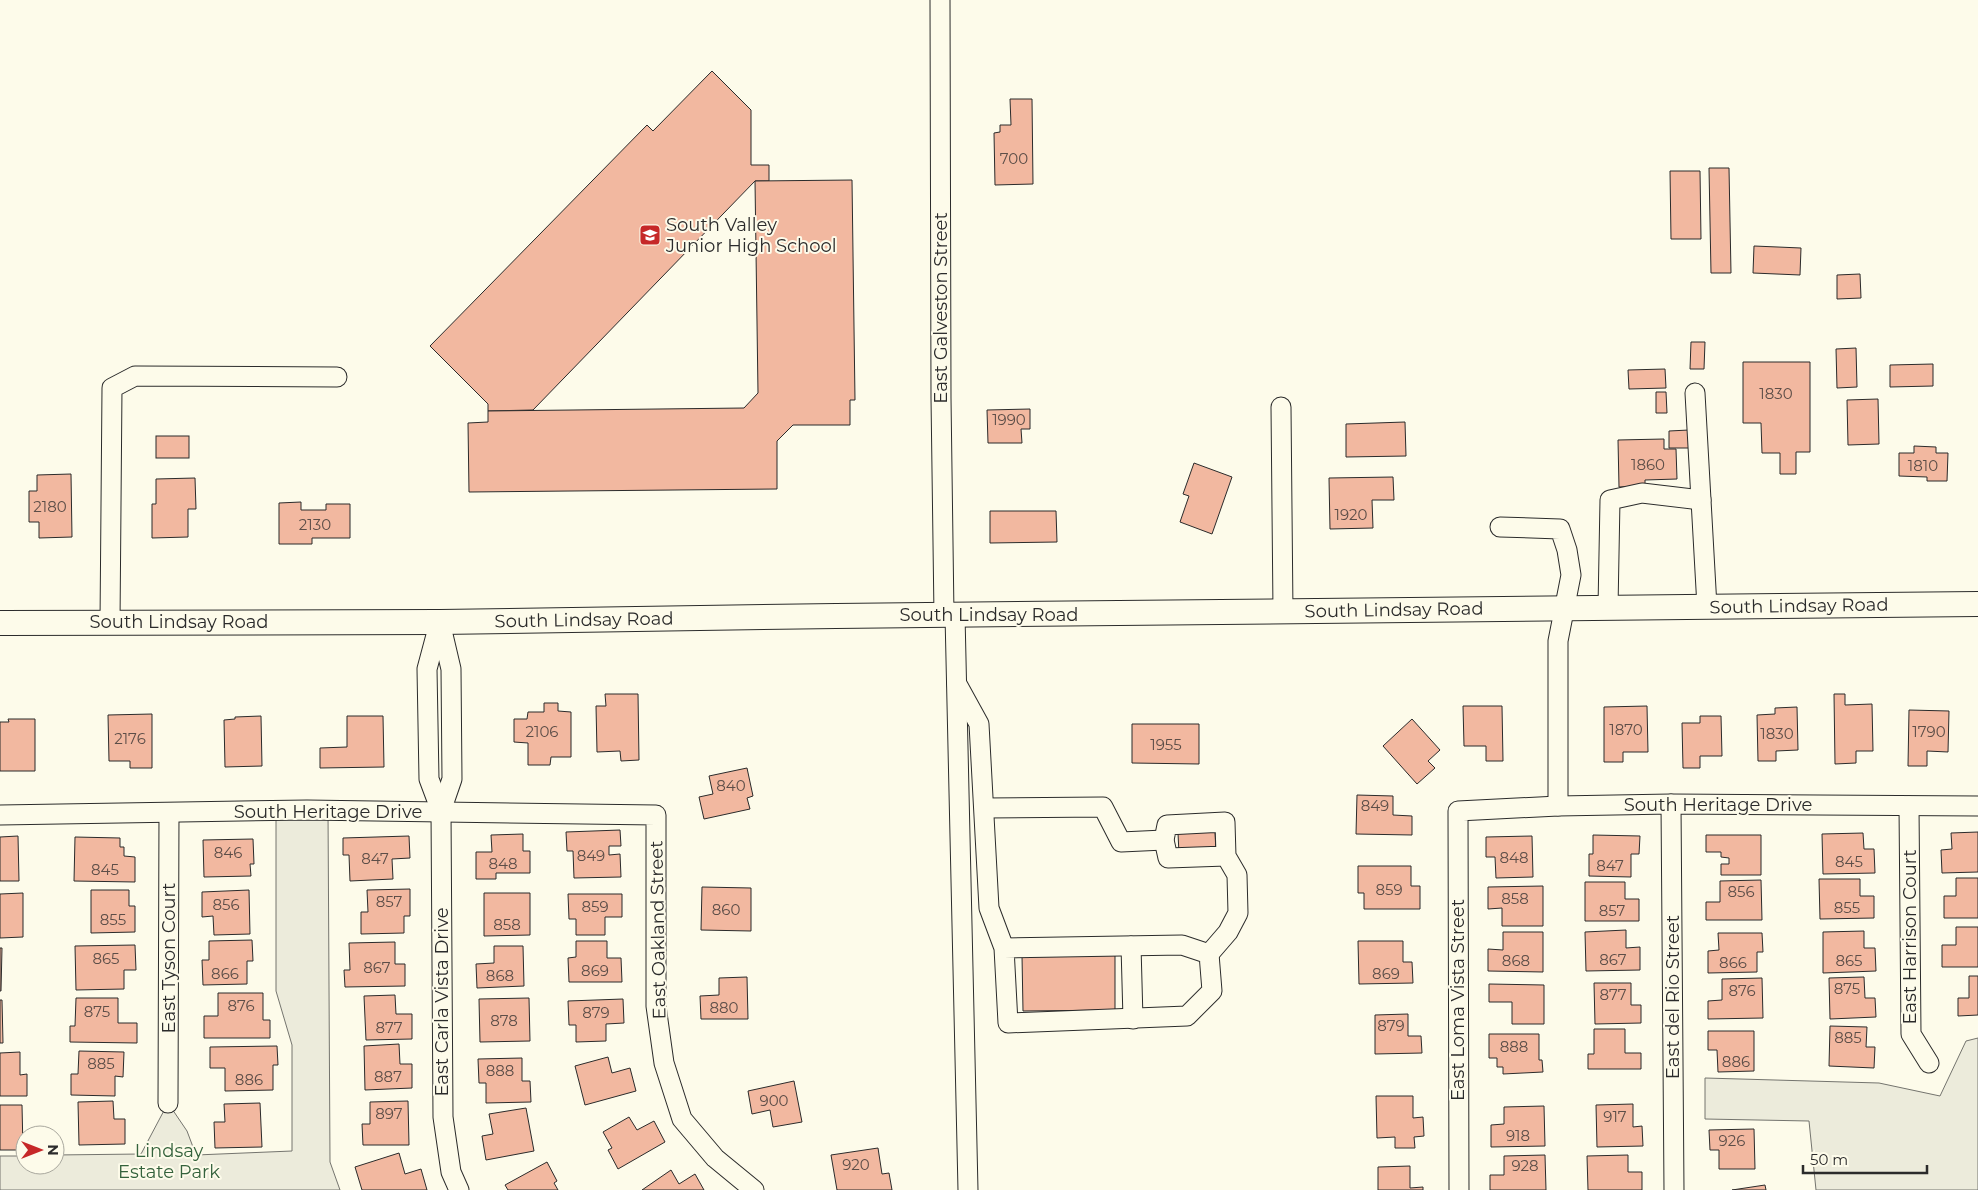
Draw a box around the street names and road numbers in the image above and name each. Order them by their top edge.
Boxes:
street label: East Galveston Street [930,212,952,404]
street label: South Lindsay Road [1709,593,1889,619]
street label: South Lindsay Road [1304,597,1484,623]
street label: South Lindsay Road [899,604,1079,626]
street label: South Lindsay Road [494,607,674,633]
street label: South Lindsay Road [89,611,269,633]
street label: South Heritage Drive [1624,794,1812,816]
street label: South Heritage Drive [234,801,422,823]
street label: East Oakland Street [645,840,671,1020]
street label: East Harrison Court [1899,849,1921,1025]
street label: East Tyson Court [158,883,180,1033]
street label: East Loma Vista Street [1447,899,1469,1101]
street label: East Carla Vista Drive [431,907,453,1097]
street label: East del Rio Street [1662,915,1684,1079]

